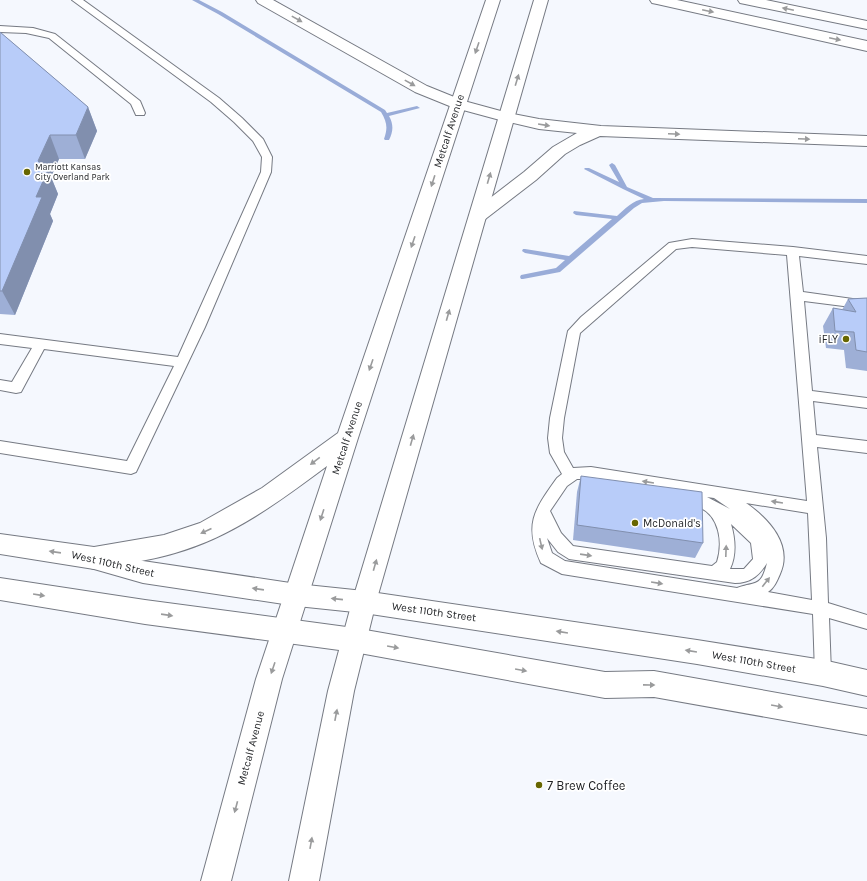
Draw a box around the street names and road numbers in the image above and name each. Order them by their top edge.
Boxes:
street label: Metcalf Avenue [431,92,467,169]
street label: Metcalf Avenue [329,399,365,476]
street label: West 110th Street [70,548,156,580]
street label: West 110th Street [391,600,477,624]
street label: West 110th Street [711,648,797,676]
street label: Metcalf Avenue [235,709,267,787]

